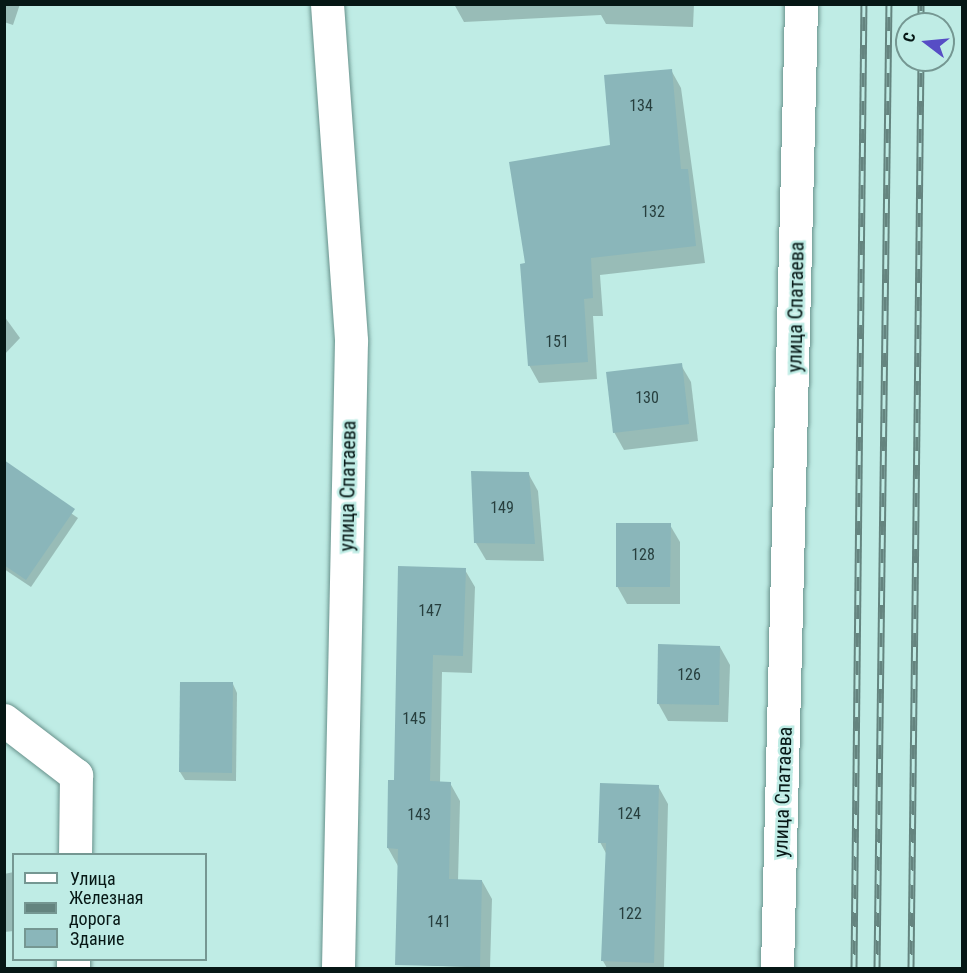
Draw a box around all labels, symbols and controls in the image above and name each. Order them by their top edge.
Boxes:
north arrow [895,12,955,72]
text: С [899,30,920,44]
house number: 134 [629,96,653,116]
house number: 132 [641,202,665,222]
street label: улица Спатаева [783,241,809,373]
house number: 151 [545,332,569,352]
house number: 130 [635,388,659,408]
street label: улица Спатаева [335,420,361,552]
house number: 149 [490,498,514,518]
house number: 128 [631,545,655,565]
house number: 147 [418,601,442,621]
house number: 126 [677,665,701,685]
house number: 145 [402,709,426,729]
street label: улица Спатаева [769,726,797,858]
house number: 124 [617,804,641,824]
house number: 143 [407,805,431,825]
legend [12,853,207,961]
text: Улица [70,868,116,889]
text: Железная дорога [69,887,144,929]
house number: 122 [618,904,642,924]
house number: 141 [427,912,451,932]
text: Здание [70,928,124,949]

